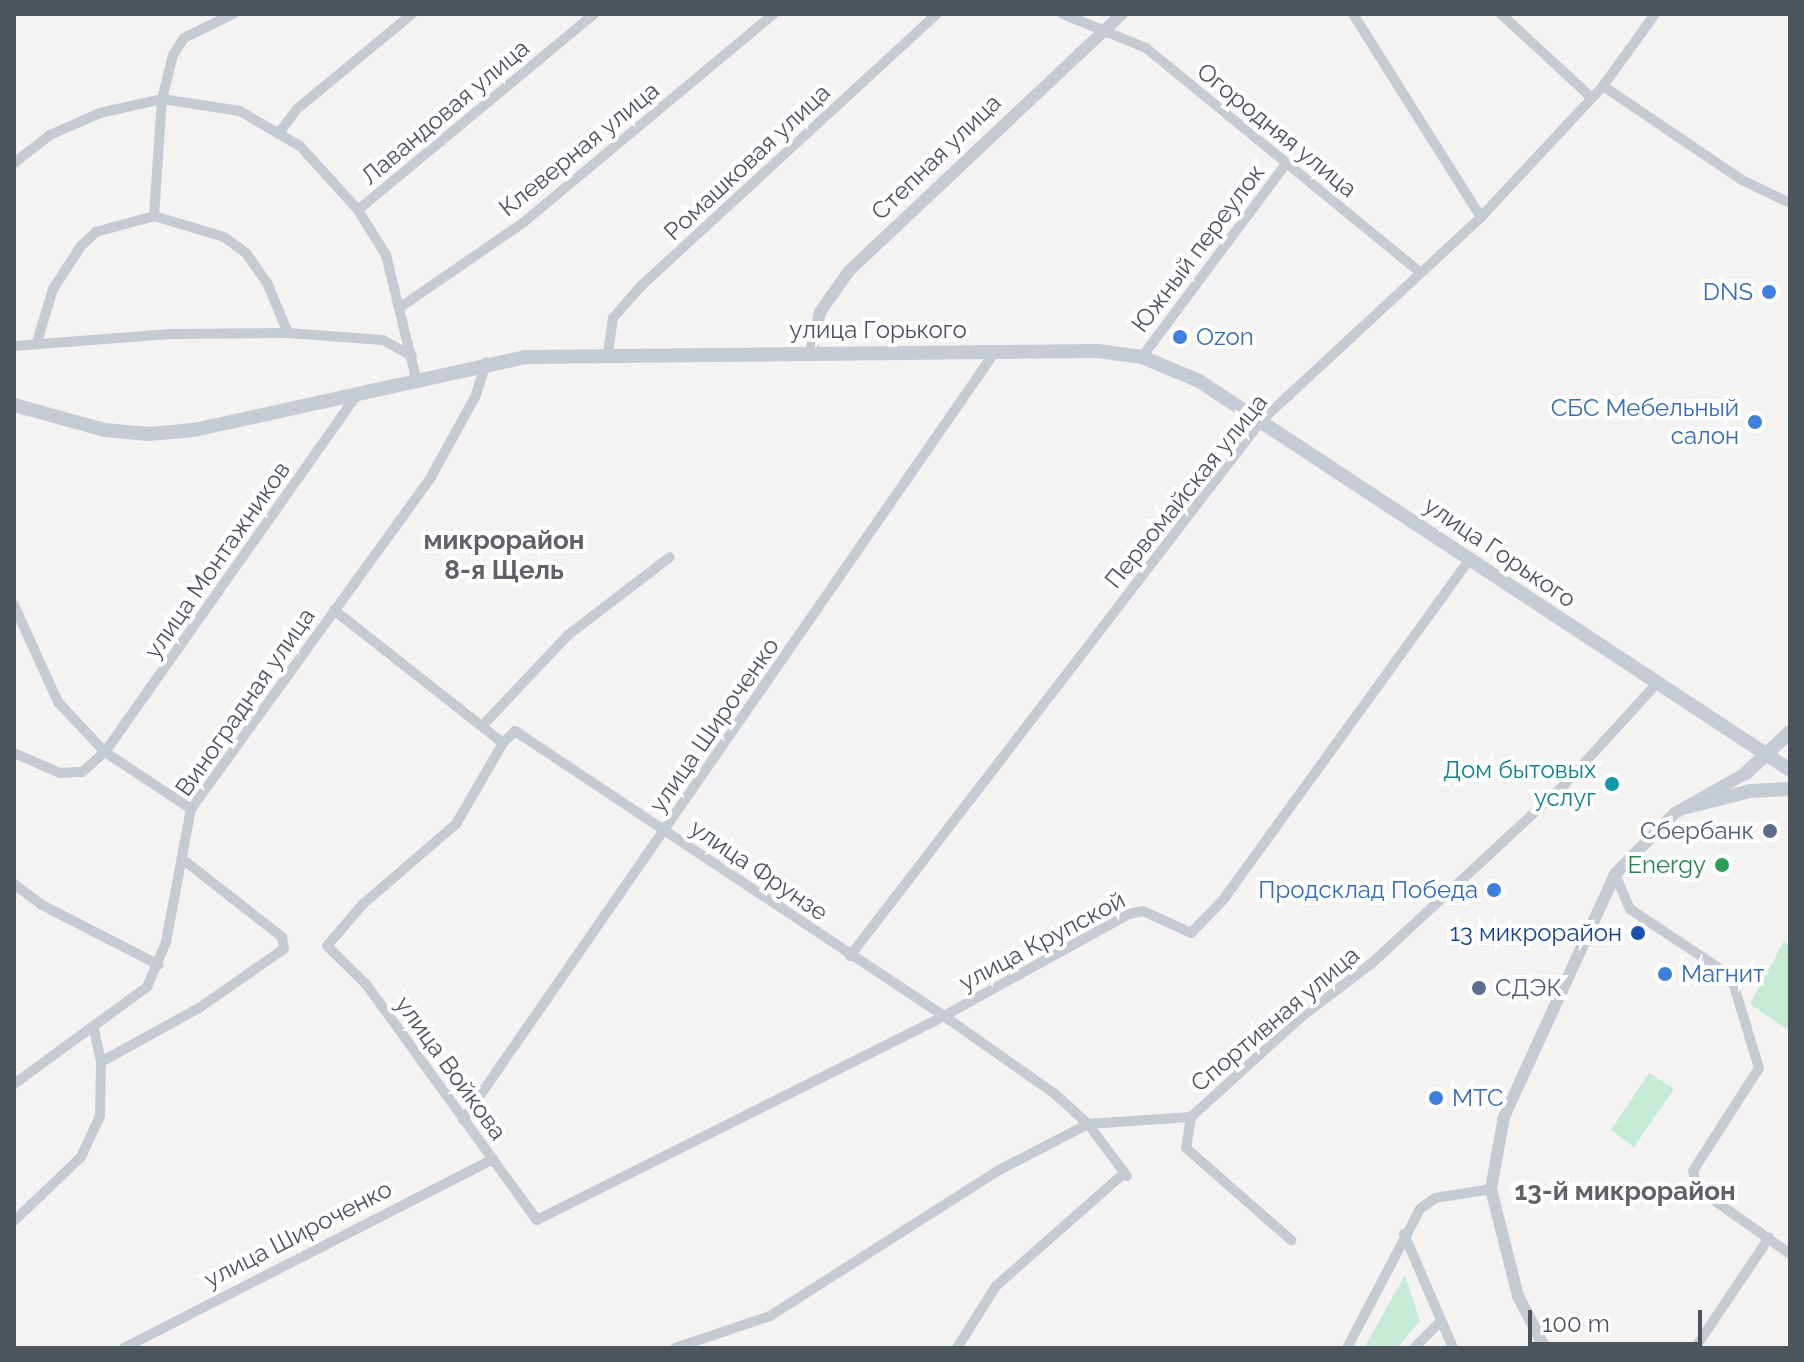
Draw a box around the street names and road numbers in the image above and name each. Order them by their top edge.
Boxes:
street label: Лавандовая улица [355,33,535,191]
street label: Огородняя улица [1191,57,1363,203]
street label: Клеверная улица [493,75,665,223]
street label: Ромашковая улица [658,78,836,246]
street label: Степная улица [865,88,1007,226]
street label: Южный переулок [1125,158,1271,338]
street label: улица Горького [789,316,967,344]
street label: Первомайская улица [1099,388,1273,594]
street label: улица Монтажников [138,456,296,664]
street label: улица Горького [1418,490,1582,614]
street label: Виноградная улица [169,602,321,802]
street label: улица Широченко [643,632,785,818]
street label: улица Фрунзе [685,813,833,927]
street label: улица Крупской [954,885,1130,997]
street label: Спортивная улица [1185,940,1365,1098]
street label: улица Войкова [389,991,513,1145]
street label: улица Широченко [199,1174,397,1294]

